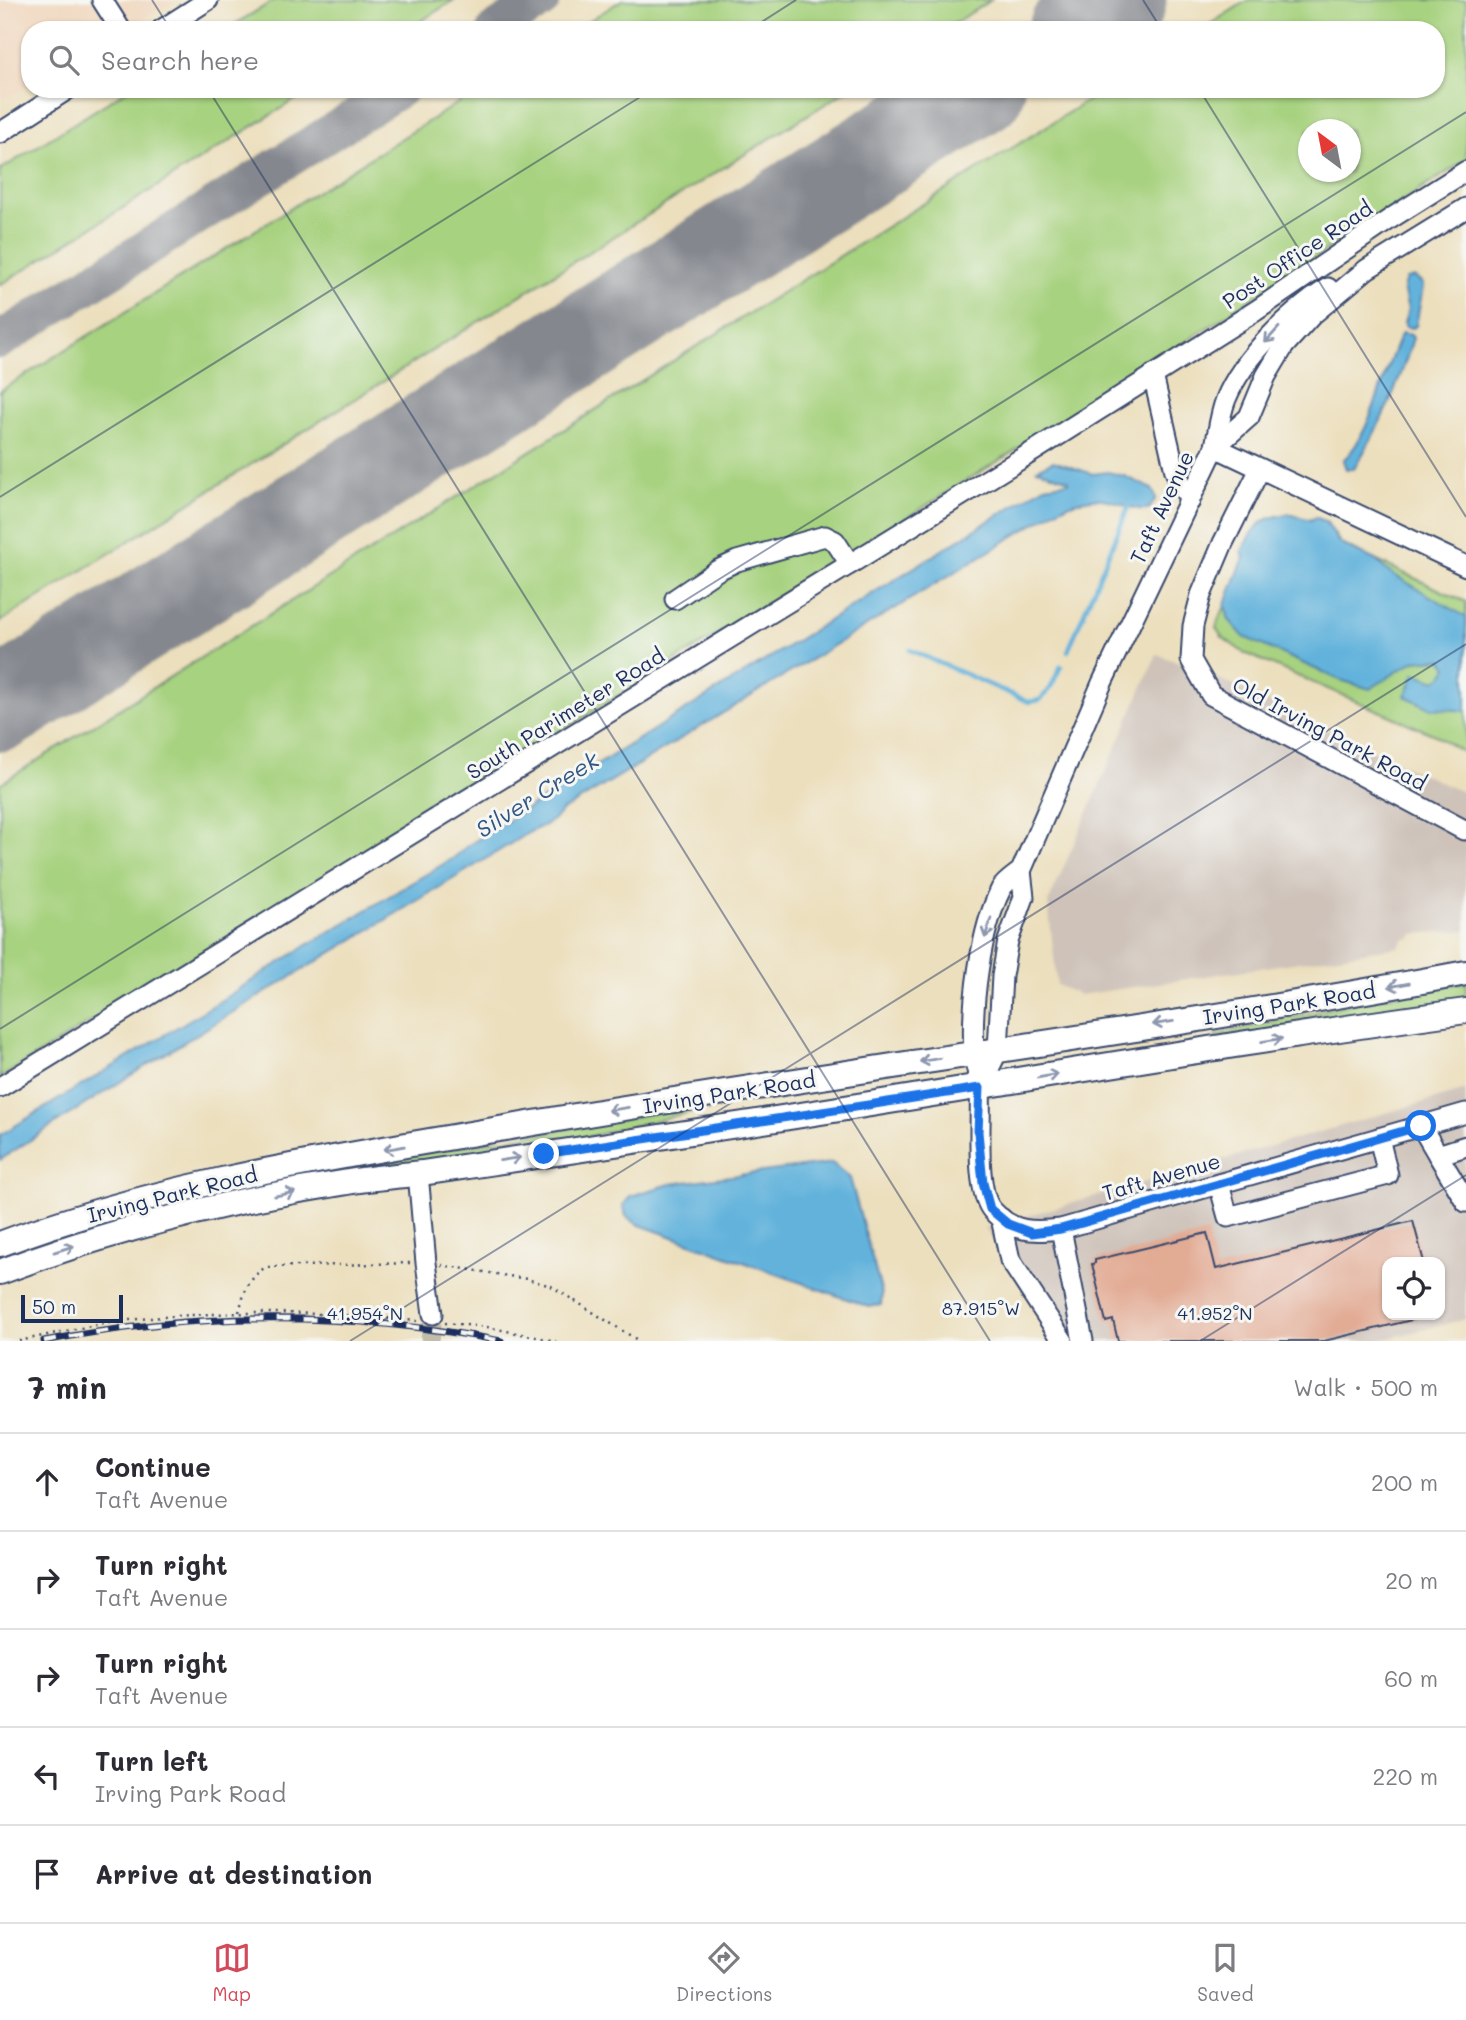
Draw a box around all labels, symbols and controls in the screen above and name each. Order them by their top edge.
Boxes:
search box [21,21,1445,98]
icon: search [45,41,83,79]
text: Search here [101,43,259,77]
north arrow [1298,119,1361,182]
street label: Post Office Road [1217,194,1377,314]
one-way arrow [1263,326,1280,343]
street label: Taft Avenue [1123,446,1199,568]
street label: South Parimeter Road [461,641,669,785]
street label: Old Irving Park Road [1228,670,1432,796]
water label: Silver Creek [470,744,605,844]
one-way arrow [981,917,994,939]
street label: Irving Park Road [1201,976,1377,1030]
one-way arrow [1388,979,1411,992]
one-way arrow [1152,1017,1175,1030]
one-way arrow [1260,1033,1283,1046]
one-way arrow [919,1054,942,1067]
street label: Irving Park Road [641,1065,817,1119]
one-way arrow [1036,1069,1059,1082]
one-way arrow [607,1103,630,1116]
route start [1405,1110,1436,1141]
route end [528,1138,559,1169]
one-way arrow [383,1142,406,1155]
street label: Taft Avenue [1099,1146,1223,1206]
one-way arrow [498,1152,520,1165]
street label: Irving Park Road [84,1160,260,1228]
one-way arrow [273,1187,296,1200]
one-way arrow [53,1241,75,1254]
map controls [1382,1257,1445,1320]
button: locate [1382,1257,1445,1320]
scale bar [21,1292,122,1324]
text: 50 m [32,1294,76,1319]
text: 87.915°W [942,1296,1020,1320]
text: 41.954°N [327,1301,403,1325]
text: 41.952°N [1177,1301,1253,1325]
text: 7 min [28,1367,107,1407]
text: Walk · 500 m [1293,1372,1438,1402]
text: Continue [95,1450,211,1484]
icon: ahead [28,1463,66,1501]
text: 200 m [1371,1467,1438,1497]
text: Taft Avenue [95,1484,228,1514]
text: Turn right [95,1548,228,1582]
icon: right [28,1561,66,1599]
text: 20 m [1385,1565,1438,1595]
text: Taft Avenue [95,1582,228,1612]
text: Turn right [95,1646,228,1680]
icon: right [28,1659,66,1697]
text: 60 m [1384,1663,1438,1693]
text: Taft Avenue [95,1680,228,1710]
text: Turn left [95,1744,208,1778]
icon: left [28,1757,66,1795]
text: 220 m [1372,1761,1438,1791]
text: Irving Park Road [95,1778,286,1808]
icon: arrive [28,1855,66,1893]
text: Arrive at destination [95,1857,372,1891]
tab: Map [212,1939,251,2006]
tab: Directions [676,1939,772,2006]
tab: Saved [1197,1939,1254,2006]

